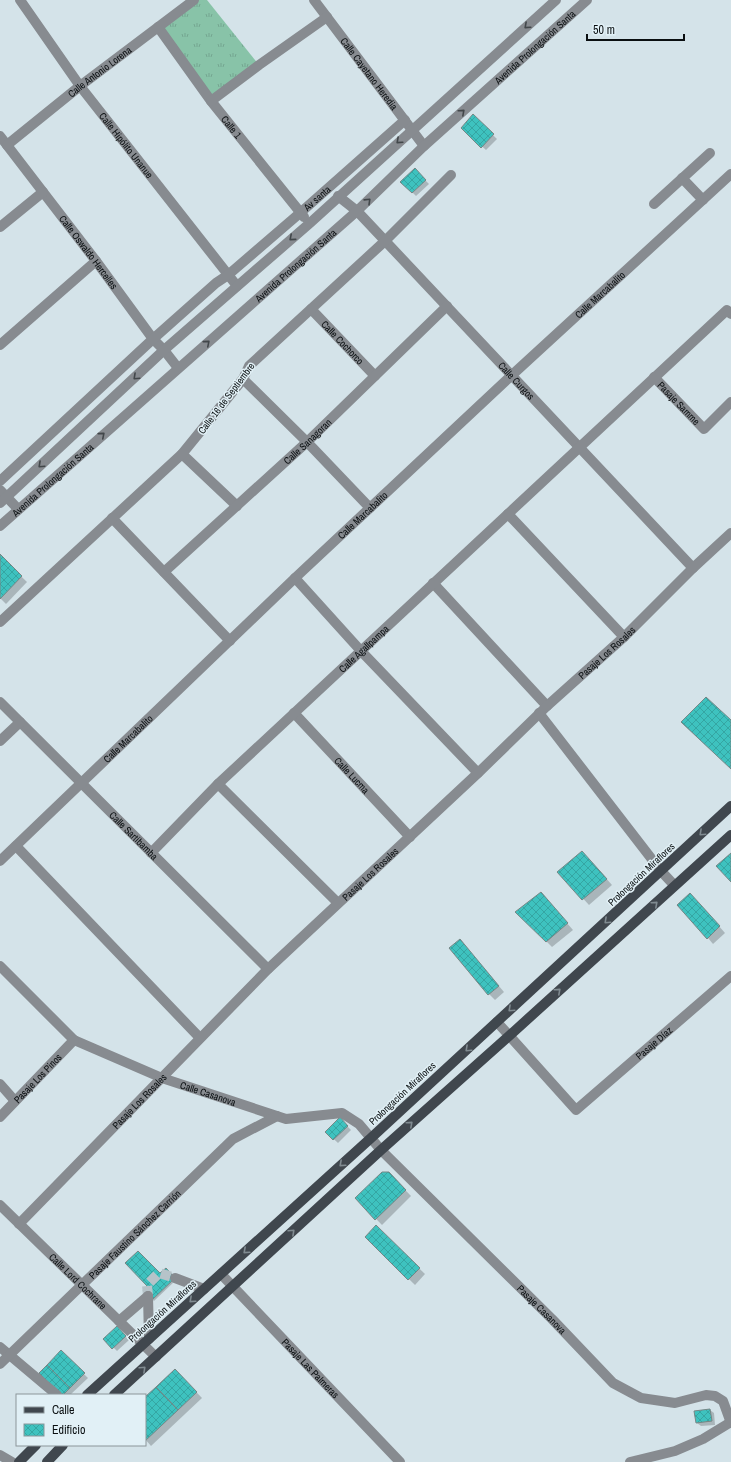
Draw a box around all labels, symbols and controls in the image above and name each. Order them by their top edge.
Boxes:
street label: Avenida Prolongación Santa [491,7,579,88]
scale bar [587,16,684,42]
one-way arrow [524,21,531,28]
text: 50 m [593,22,615,38]
street label: Calle Cayetano Heredia [337,35,401,113]
street label: Calle Antonio Lorena [65,43,134,100]
street label: Calle Hipólito Unanue [96,110,156,181]
one-way arrow [458,110,465,117]
street label: Calle 1 [218,113,245,141]
one-way arrow [396,137,404,144]
street label: Av santa [300,183,334,215]
one-way arrow [363,199,370,206]
street label: Calle Oswaldo Hercelles [56,213,120,292]
street label: Avenida Prolongación Santa [252,226,340,306]
one-way arrow [289,233,297,241]
street label: Calle Marcabalito [572,268,628,321]
street label: Calle Cochorco [318,318,367,368]
one-way arrow [203,340,210,347]
street label: Calle Curgos [495,359,537,403]
street label: Calle 16 de Septiembre [195,360,258,437]
one-way arrow [133,372,141,379]
street label: Pasaje Samme [655,379,703,428]
street label: Calle Sanagoran [281,416,334,467]
one-way arrow [98,433,105,440]
street label: Avenida Prolongación Santa [9,440,97,520]
one-way arrow [38,461,45,468]
street label: Calle Marcabalito [335,489,391,542]
street label: Calle Agallpampa [336,622,392,675]
street label: Pasaje Los Rosales [576,624,638,682]
street label: Calle Marcabalito [101,712,156,766]
street label: Calle Lucma [331,754,372,797]
street label: Calle Sartibamba [106,809,161,863]
one-way arrow [700,828,707,835]
street label: Prolongación Miraflores [605,840,678,909]
street label: Pasaje Los Rosales [339,845,401,904]
one-way arrow [650,901,657,908]
one-way arrow [604,916,612,924]
one-way arrow [554,989,561,996]
one-way arrow [508,1004,516,1012]
street label: Pasaje Díaz [633,1024,675,1063]
one-way arrow [465,1044,473,1052]
street label: Pasaje Los Pinos [11,1051,65,1106]
street label: Prolongación Miraflores [366,1059,439,1128]
street label: Pasaje Los Rosales [110,1071,170,1132]
street label: Calle Casanova [178,1078,238,1109]
one-way arrow [405,1121,413,1128]
one-way arrow [339,1159,347,1167]
street label: Pasaje Faustino Sánchez Carrión [86,1187,184,1282]
one-way arrow [287,1229,294,1236]
one-way arrow [243,1247,251,1254]
street label: Calle Lord Cochrane [46,1251,110,1313]
street label: Prolongación Miraflores [126,1277,199,1345]
street label: Pasaje Casanova [514,1282,569,1337]
one-way arrow [189,1295,197,1303]
street label: Pasaje Las Palmeras [279,1336,342,1401]
one-way arrow [138,1366,146,1373]
legend [16,1394,146,1446]
text: Calle [52,1402,74,1418]
text: Edificio [52,1422,85,1438]

